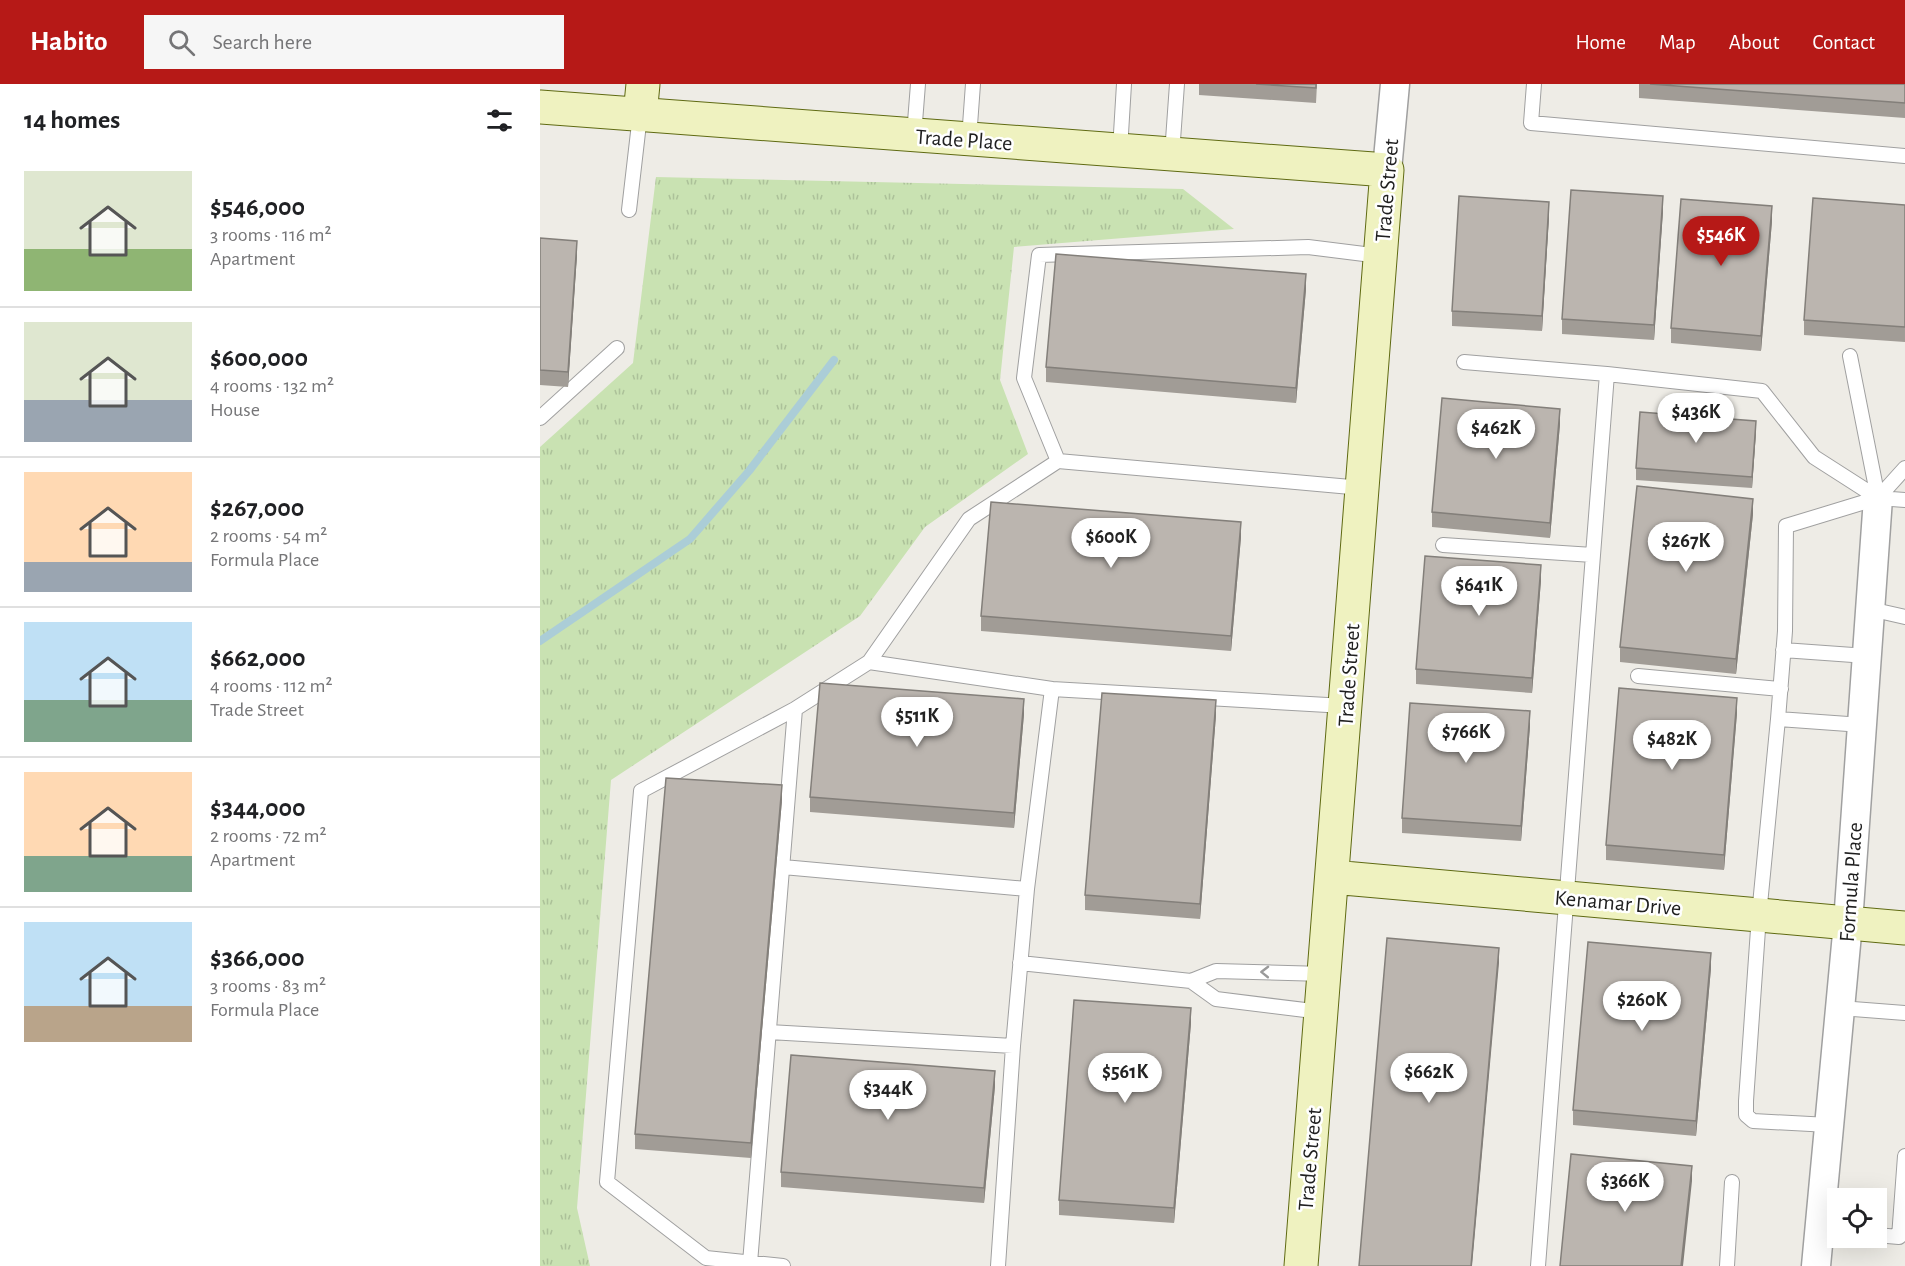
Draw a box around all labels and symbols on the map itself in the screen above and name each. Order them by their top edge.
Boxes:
street label: Trade Place [915,126,1013,154]
street label: Trade Street [1372,138,1402,243]
pin: $546K [1679,216,1763,267]
pin: $436K [1654,393,1738,444]
pin: $462K [1454,409,1538,460]
pin: $600K [1069,518,1153,569]
pin: $267K [1644,522,1728,573]
pin: $641K [1437,566,1521,617]
street label: Trade Street [1334,623,1364,727]
pin: $511K [875,697,959,748]
pin: $766K [1424,713,1508,764]
pin: $482K [1630,720,1714,771]
street label: Formula Place [1836,821,1866,943]
street label: Kenamar Drive [1554,887,1682,919]
one-way arrow [1261,966,1270,978]
pin: $260K [1600,981,1684,1032]
pin: $561K [1083,1053,1167,1104]
pin: $662K [1387,1053,1471,1104]
pin: $344K [846,1070,930,1121]
street label: Trade Street [1295,1107,1325,1212]
pin: $366K [1583,1162,1667,1213]

